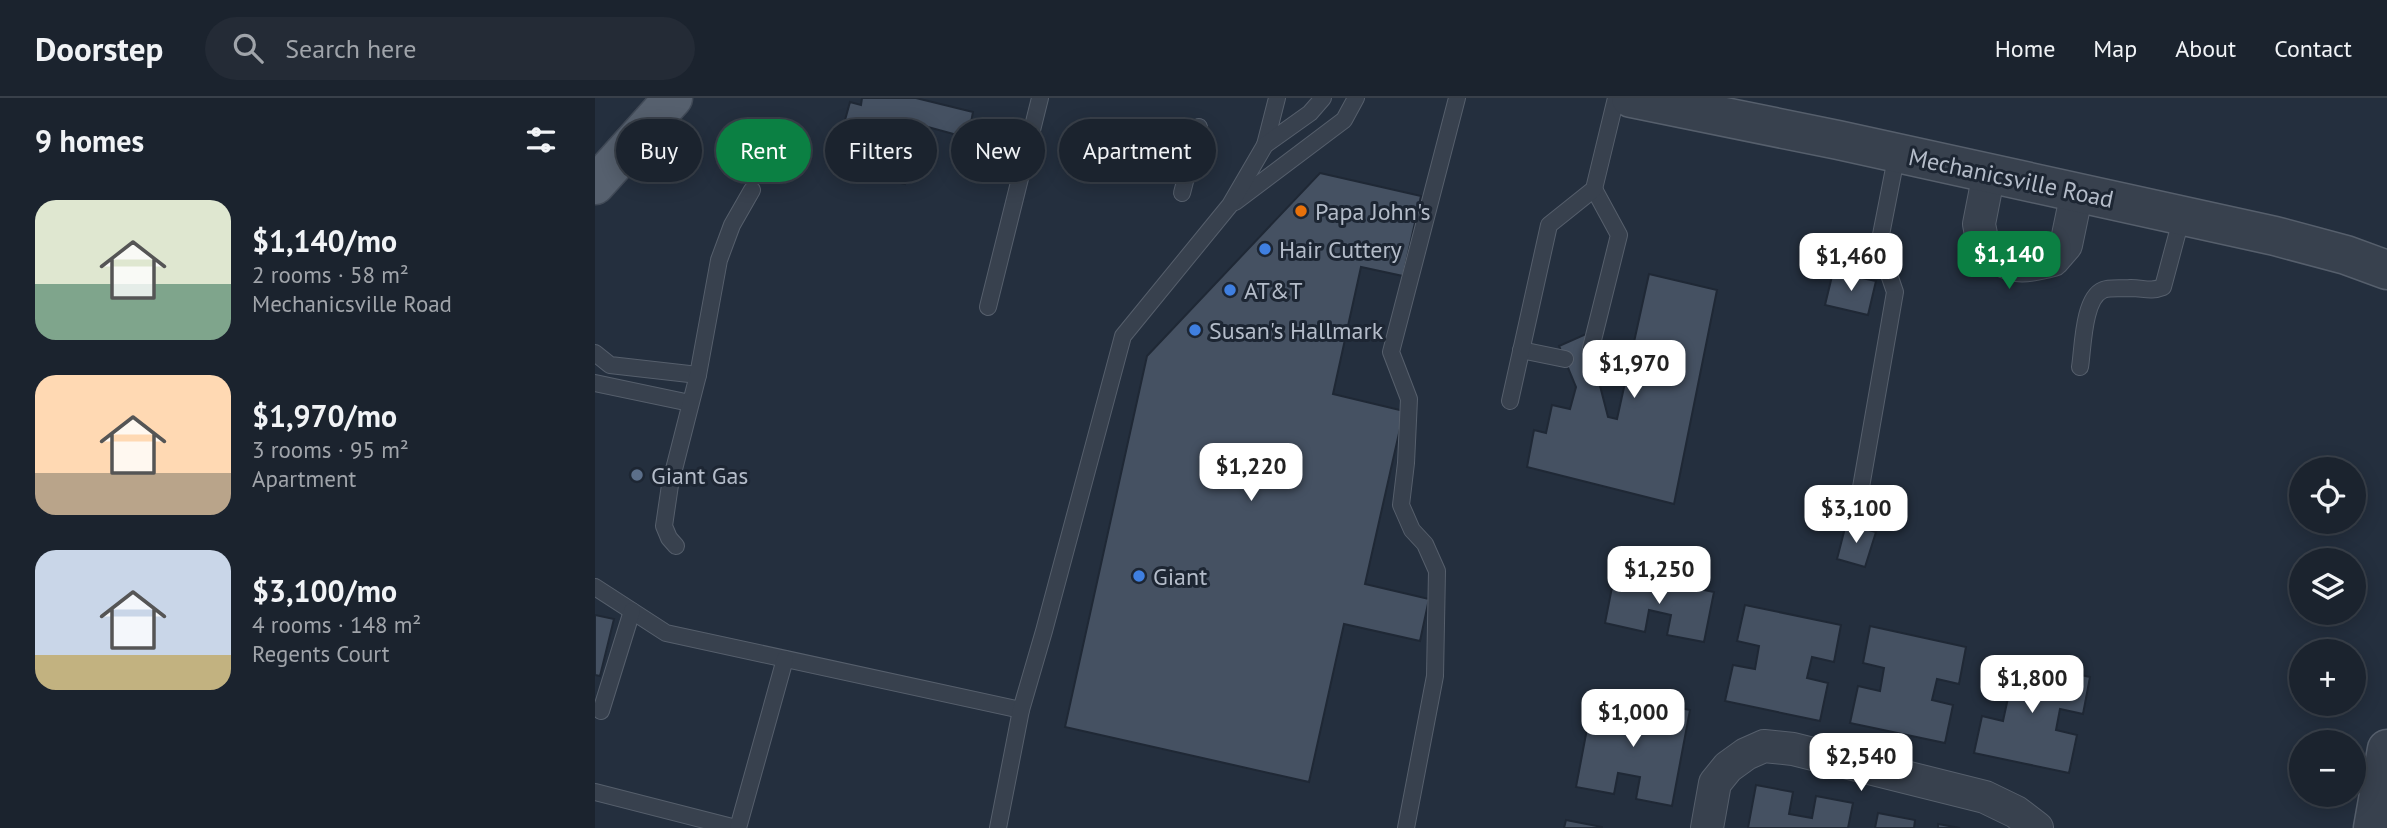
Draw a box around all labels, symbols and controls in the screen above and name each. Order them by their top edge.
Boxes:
search box [205,17,695,80]
text: Doorstep [35,27,163,70]
icon: search [229,29,267,67]
text: Search here [285,32,416,65]
text: Home [1995,33,2055,64]
text: Map [2093,33,2137,64]
text: About [2175,33,2236,64]
text: Contact [2274,33,2352,64]
chip: Buy [616,119,702,182]
chip: Rent [716,119,811,182]
chip: Filters [825,119,937,182]
chip: New [951,119,1045,182]
chip: Apartment [1059,119,1216,182]
text: 9 homes [35,121,144,160]
icon: filters [522,121,560,159]
street label: Mechanicsville Road [1906,141,2116,215]
place label: Papa John's [1315,196,1431,227]
marker: Papa John's [1293,203,1309,219]
text: $1,140/mo [252,221,397,260]
icon: home [91,228,175,312]
pin: $1,140 [1952,232,2066,291]
place label: Hair Cuttery [1279,234,1402,265]
pin: $1,460 [1794,234,1908,293]
text: $1,140 [1973,239,2045,268]
marker: Hair Cuttery [1257,241,1273,257]
text: $1,460 [1815,241,1887,270]
text: 2 rooms · 58 m² [252,260,409,289]
place label: AT&T [1244,275,1303,306]
marker: AT&T [1222,282,1238,298]
text: Mechanicsville Road [252,289,452,318]
place label: Susan's Hallmark [1209,315,1384,346]
marker: Susan's Hallmark [1187,322,1203,338]
pin: $1,970 [1577,341,1691,400]
text: $1,970 [1598,348,1670,377]
text: $1,970/mo [252,396,397,435]
icon: home [91,403,175,487]
text: 3 rooms · 95 m² [252,435,409,464]
pin: $1,220 [1194,444,1308,503]
text: $1,220 [1215,451,1287,480]
map controls [2289,457,2366,807]
button: locate [2289,457,2366,534]
place label: Giant Gas [651,460,748,491]
text: Apartment [252,464,356,493]
marker: Giant Gas [629,467,645,483]
pin: $3,100 [1799,486,1913,545]
text: $3,100 [1820,493,1892,522]
pin: $1,250 [1602,546,1716,606]
button: layers [2289,548,2366,625]
text: $1,250 [1623,554,1695,583]
place label: Giant [1153,561,1207,592]
marker: Giant [1131,568,1147,584]
text: $3,100/mo [252,571,397,610]
icon: home [91,578,175,662]
text: 4 rooms · 148 m² [252,610,421,639]
text: Regents Court [252,639,390,668]
button: + [2289,639,2366,716]
pin: $1,800 [1975,656,2089,715]
text: $1,800 [1996,663,2068,692]
pin: $1,000 [1576,690,1690,749]
text: $1,000 [1597,697,1669,726]
button: − [2289,730,2366,807]
pin: $2,540 [1804,734,1918,793]
text: $2,540 [1825,741,1897,770]

